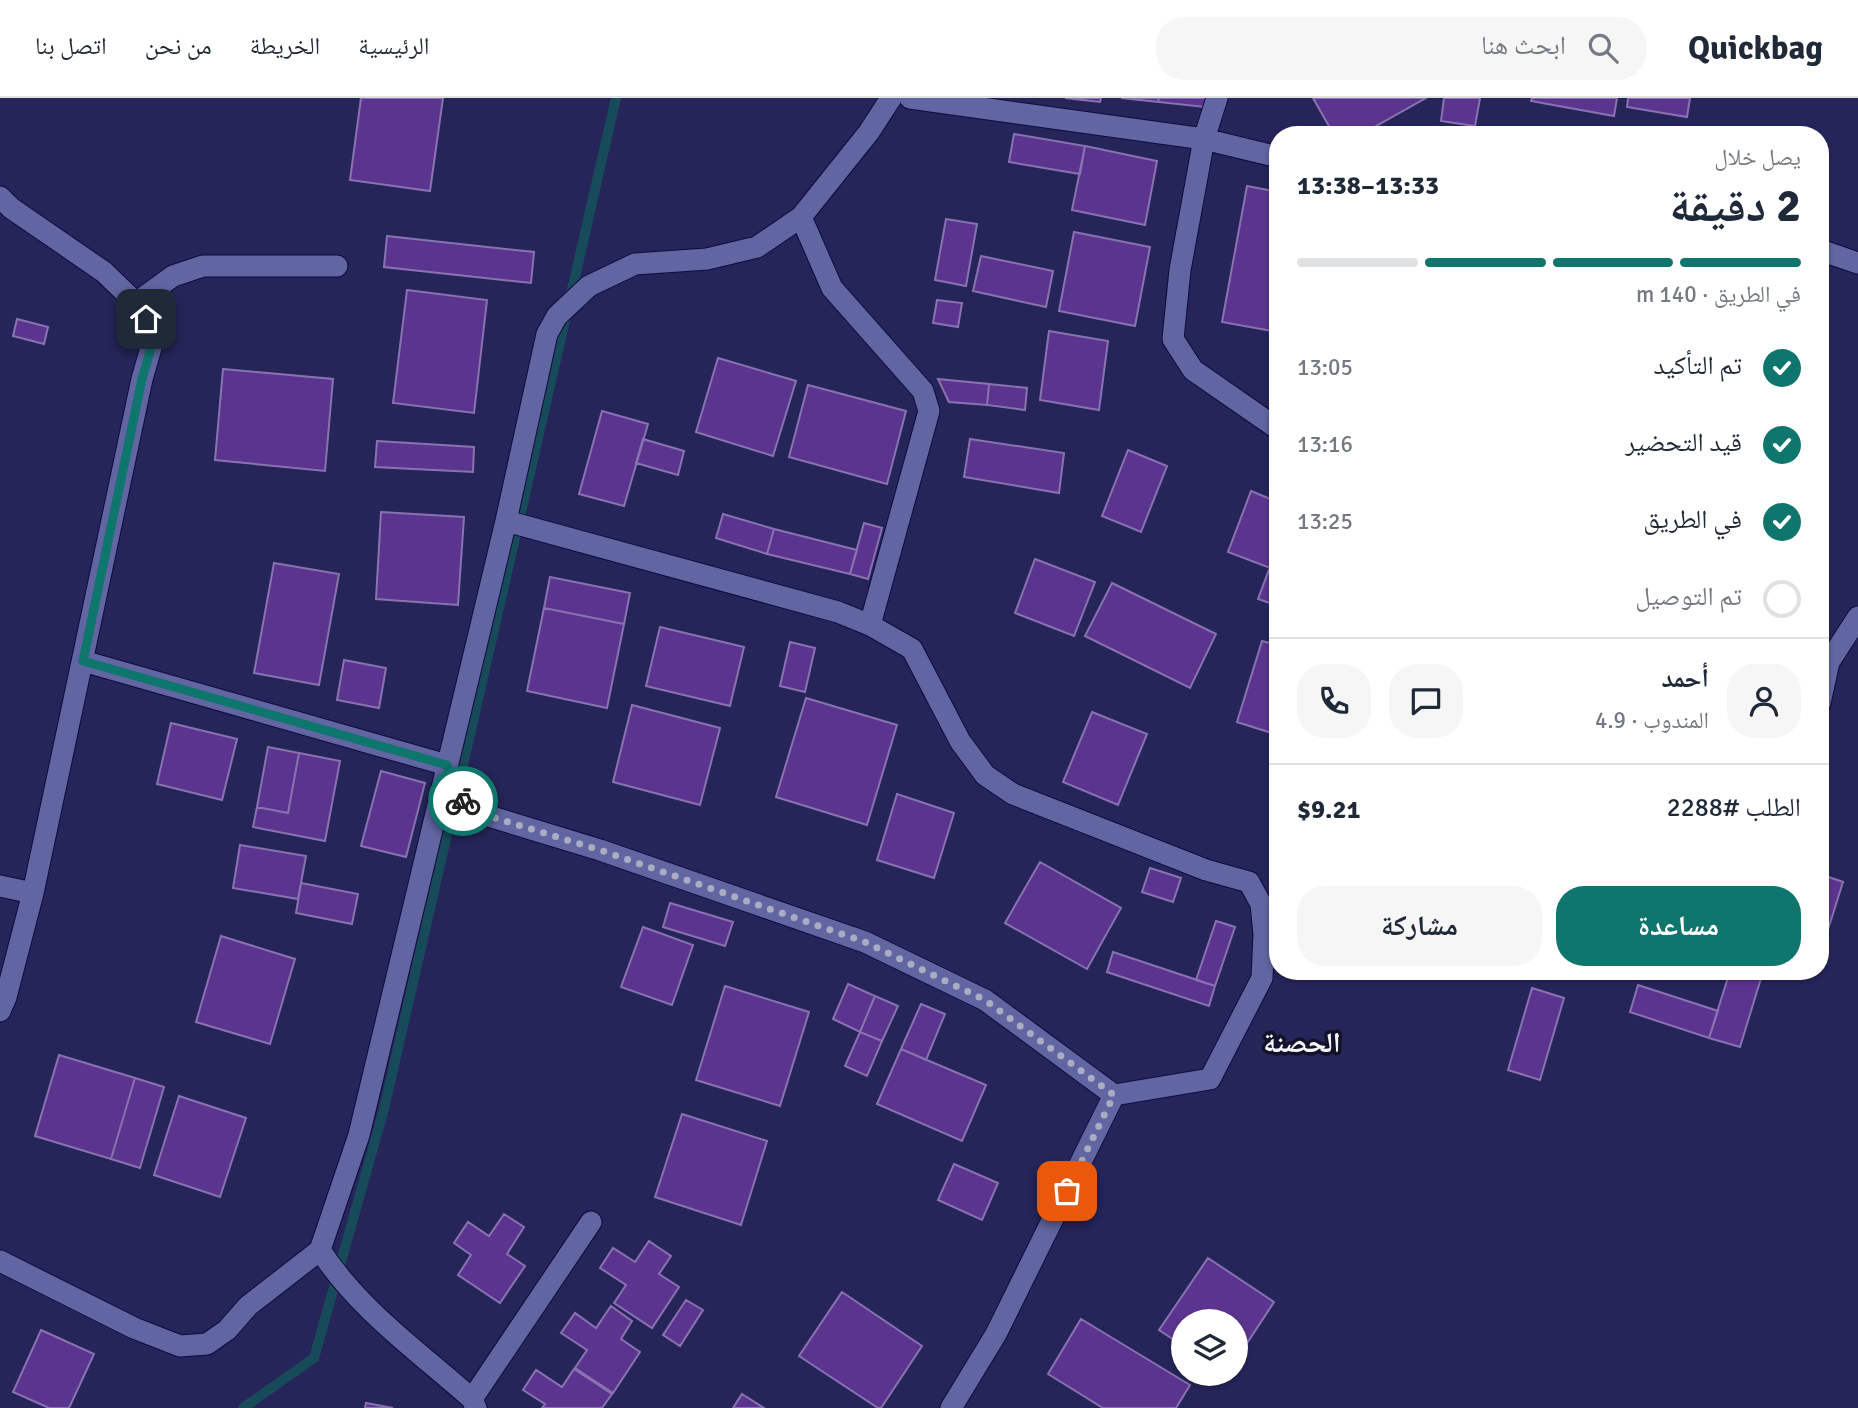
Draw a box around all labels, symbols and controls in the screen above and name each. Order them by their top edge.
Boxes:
search box [1156,17,1646,80]
text: Quickbag [1688,28,1823,69]
icon: search [1584,29,1622,67]
text: ابحث هنا [1481,30,1566,62]
text: اتصل بنا [35,31,107,61]
text: من نحن [145,31,212,61]
text: الخريطة [250,31,320,61]
text: الرئيسية [358,31,429,61]
text: يصل خلال [1714,143,1801,172]
text: 13:33–13:38 [1297,170,1439,202]
text: 2 دقيقة [1669,178,1801,234]
text: في الطريق · 140 m [1636,280,1801,309]
pin [116,289,176,349]
icon: home [127,300,165,338]
icon: check [1763,349,1801,387]
text: تم التأكيد [1654,350,1742,382]
text: 13:05 [1297,353,1353,382]
icon: check [1763,426,1801,464]
text: قيد التحضير [1625,427,1742,459]
text: 13:16 [1297,430,1353,459]
icon: check [1763,503,1801,541]
text: في الطريق [1643,504,1742,536]
text: 13:25 [1297,507,1353,536]
text: تم التوصيل [1635,581,1742,613]
text: أحمد [1661,663,1709,695]
button: phone [1297,664,1371,738]
button: chat [1389,664,1463,738]
button: person [1727,664,1801,738]
text: المندوب · 4.9 [1595,706,1709,735]
courier [428,766,498,836]
icon: bike [444,782,482,820]
text: الطلب #2288 [1667,792,1801,824]
text: $9.21 [1297,794,1361,826]
button: مشاركة [1297,886,1542,966]
button: مساعدة [1556,886,1801,966]
district label: الحصنة [1263,1026,1341,1060]
pin [1037,1161,1097,1221]
icon: bag [1048,1172,1086,1210]
map controls [1171,1309,1248,1386]
button: layers [1171,1309,1248,1386]

